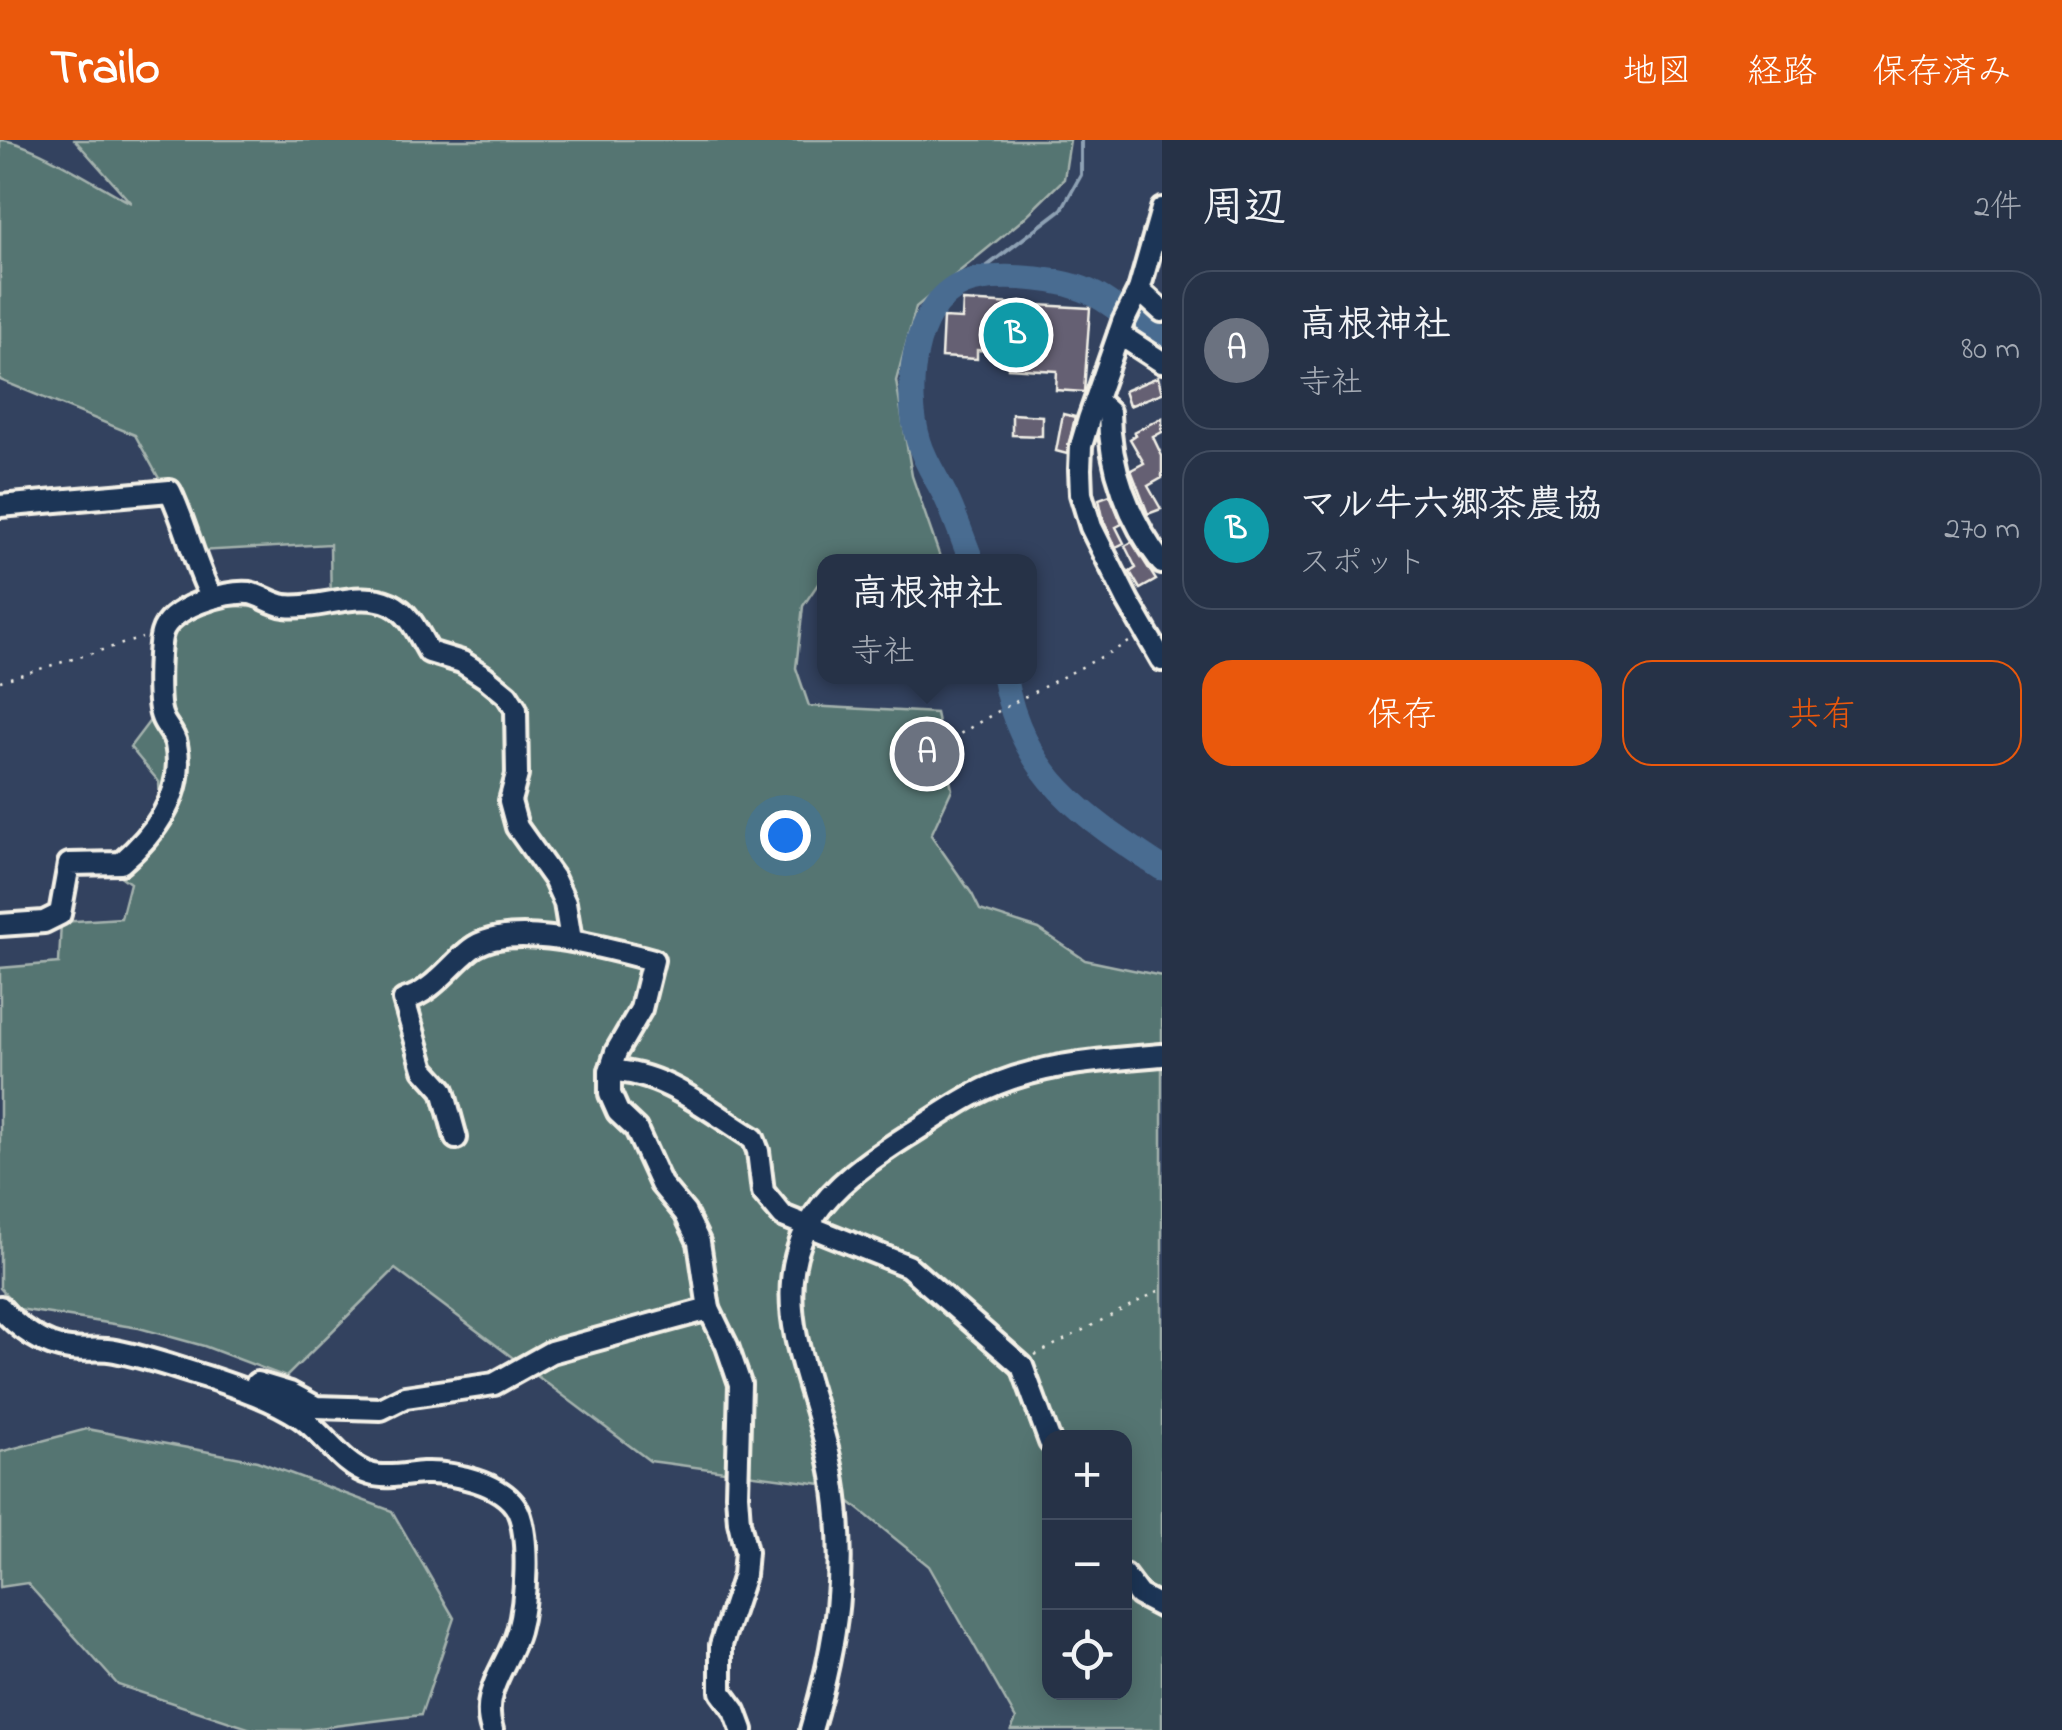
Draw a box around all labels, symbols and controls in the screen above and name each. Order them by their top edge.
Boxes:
text: Trailo [50,35,160,105]
text: 地図 [1622,48,1692,99]
text: 経路 [1747,48,1817,99]
text: 保存済み [1872,48,2012,99]
text: 周辺 [1202,179,1286,240]
text: 2件 [1974,185,2022,232]
pin: B [984,298,1048,372]
text: 高根神社 [1299,299,1451,355]
text: A [1227,327,1246,374]
text: 80 m [1961,327,2020,374]
text: 寺社 [1299,361,1363,408]
text: マル牛六郷茶農協 [1299,479,1602,535]
text: B [1226,507,1247,554]
text: 270 m [1944,507,2020,554]
text: スポット [1299,541,1427,588]
popup [817,554,1037,684]
text: 高根神社 [851,568,1003,624]
text: 寺社 [851,630,915,677]
button: 保存 [1202,660,1602,766]
button: 共有 [1622,660,2022,766]
pin: A [894,716,960,792]
your location [760,810,811,861]
map controls [1042,1430,1132,1700]
button: + [1042,1430,1132,1520]
button: − [1042,1520,1132,1610]
button: locate [1042,1610,1132,1700]

